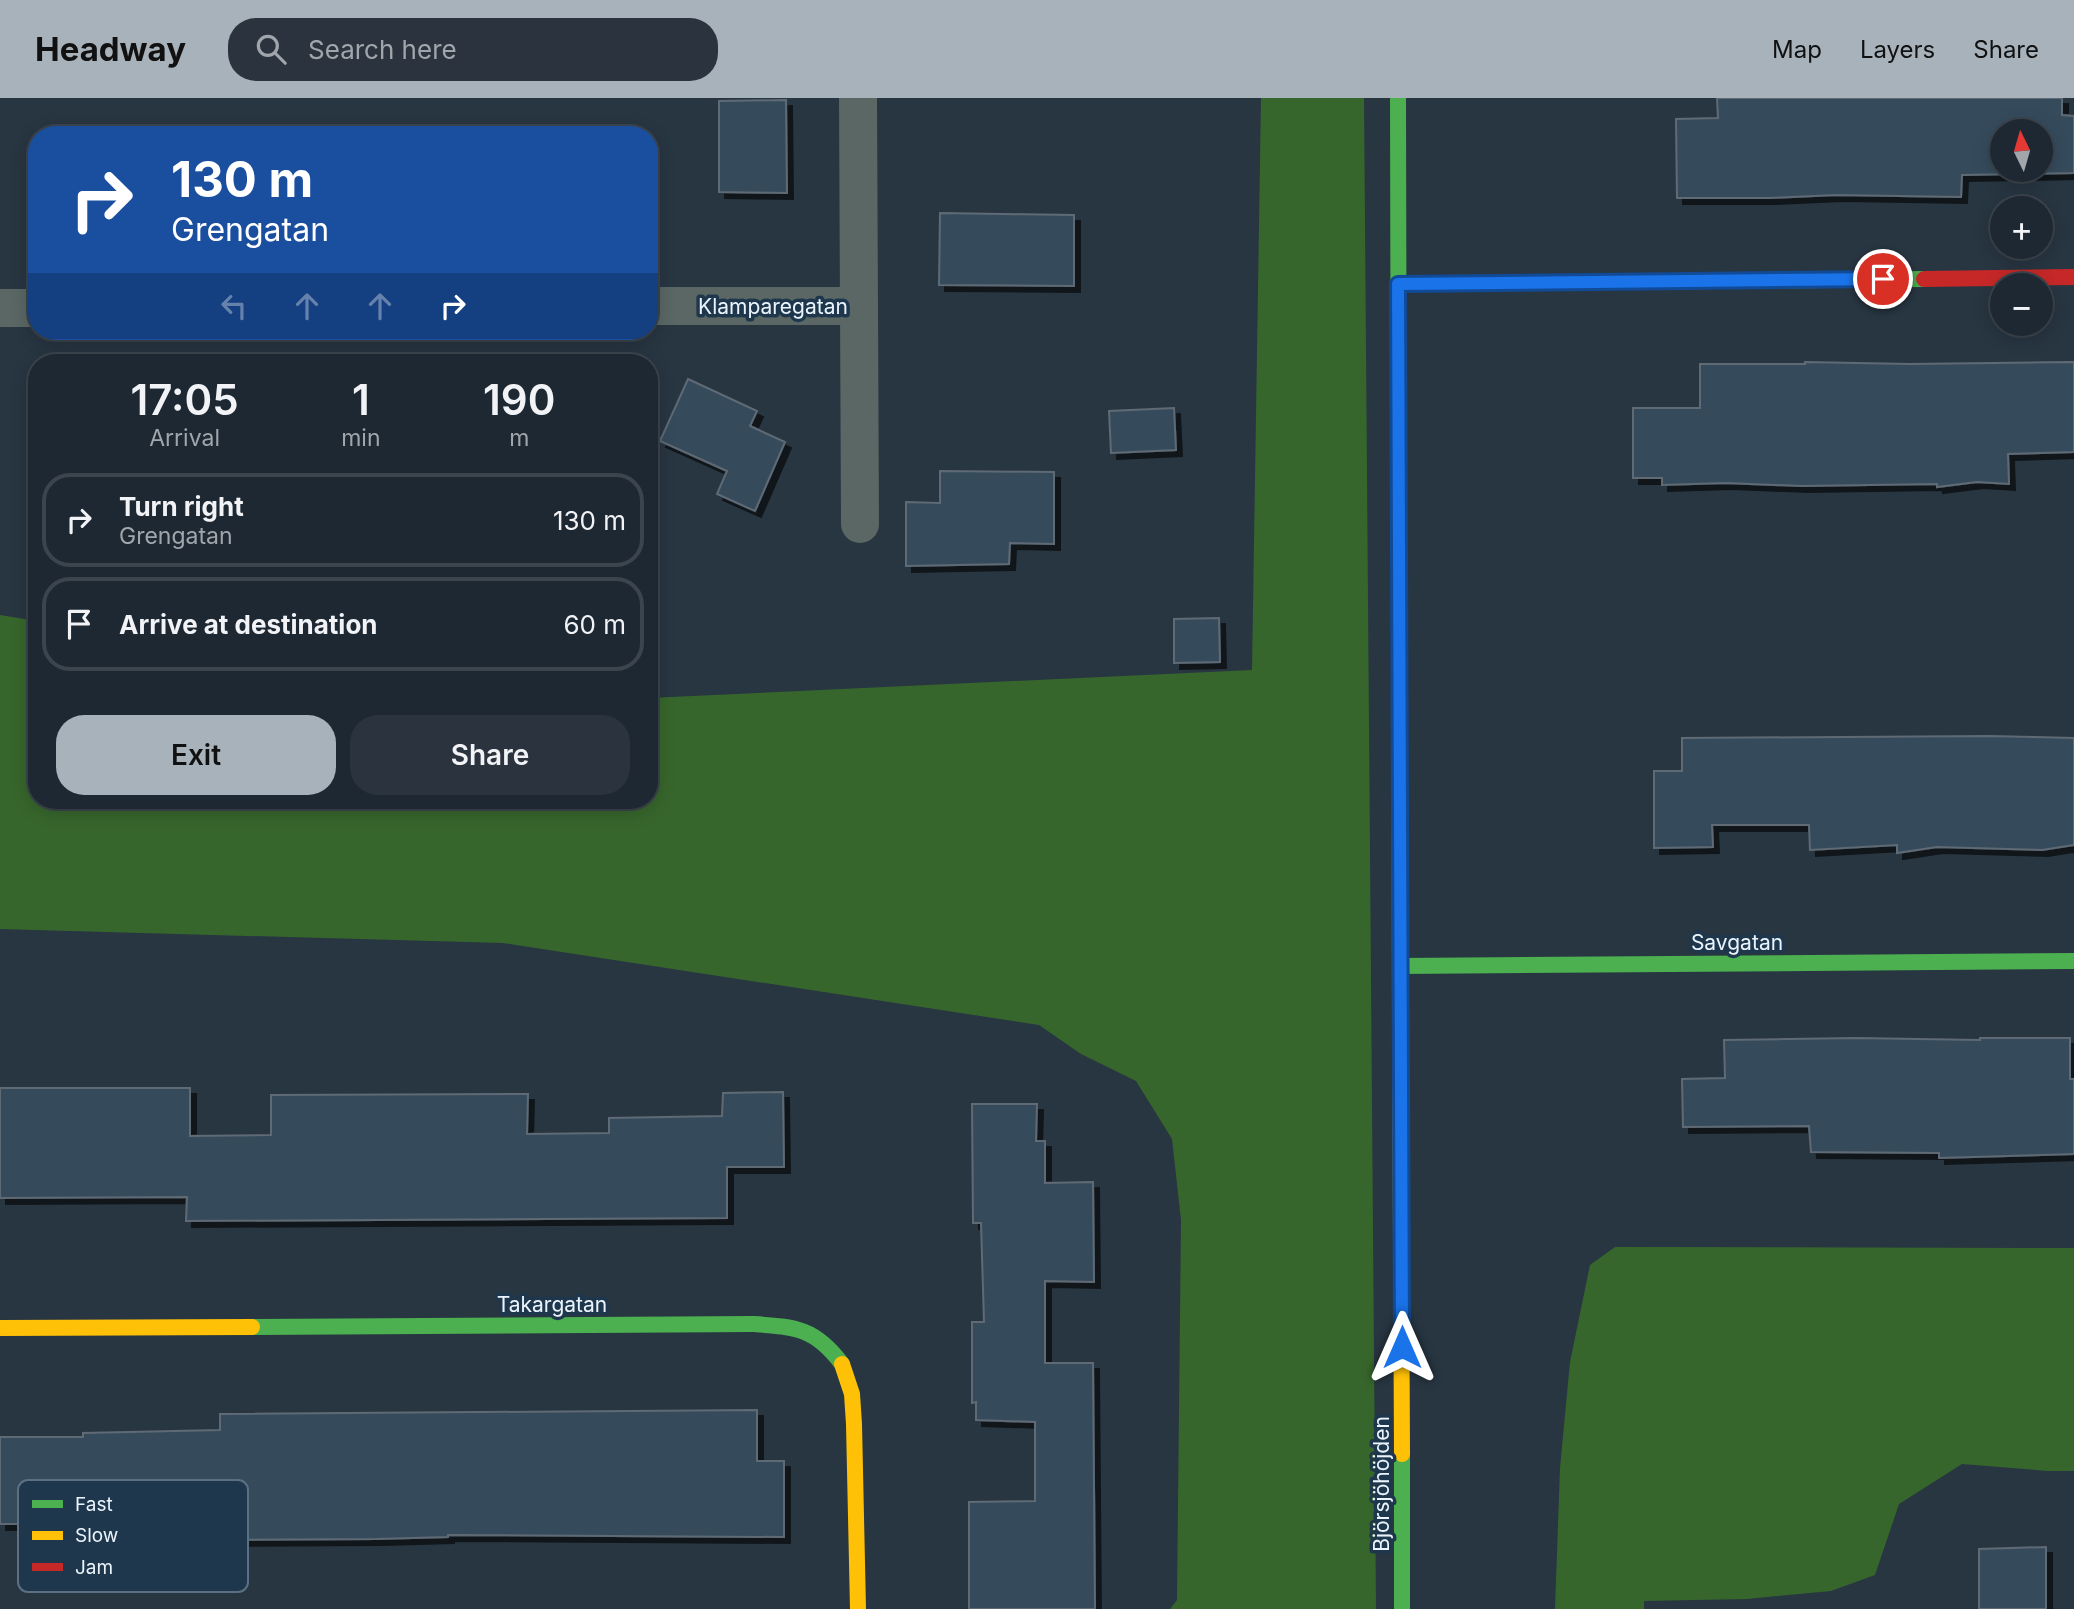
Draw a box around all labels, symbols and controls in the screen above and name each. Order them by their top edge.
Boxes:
search box [228,18,718,81]
text: Headway [35,29,186,69]
icon: search [252,30,290,68]
text: Search here [308,34,457,65]
text: Map [1772,35,1822,64]
text: Layers [1860,35,1935,64]
text: Share [1973,35,2039,64]
north arrow [1990,119,2053,182]
map controls [1990,119,2053,336]
text: 130 m [171,150,313,209]
icon: right [56,154,147,245]
button: + [1990,196,2053,259]
text: Grengatan [171,210,329,249]
pin [1853,249,1913,309]
icon: arrive [1864,260,1902,298]
button: − [1990,273,2053,336]
icon: left [215,287,253,325]
icon: ahead [288,287,326,325]
icon: ahead [361,287,399,325]
icon: right [434,287,472,325]
street label: Klamparegatan [698,294,848,319]
text: 17:05 [131,374,239,425]
text: 1 [352,374,370,425]
text: 190 [483,374,555,425]
text: Arrival [149,424,220,452]
text: min [341,424,381,452]
text: m [509,424,529,452]
text: Turn right [119,491,244,522]
icon: right [60,501,98,539]
text: 130 m [553,505,626,536]
text: Grengatan [119,522,233,550]
icon: arrive [60,605,98,643]
text: Arrive at destination [119,609,378,640]
text: 60 m [563,609,626,640]
button: Exit [56,715,336,795]
button: Share [350,715,630,795]
street label: Savgatan [1691,930,1783,955]
street label: Takargatan [497,1292,607,1317]
position arrow [1365,1310,1439,1384]
street label: Björsjöhöjden [1369,1416,1394,1552]
legend [18,1480,248,1592]
text: Fast [75,1493,113,1516]
text: Slow [75,1524,118,1547]
text: Jam [75,1556,113,1579]

